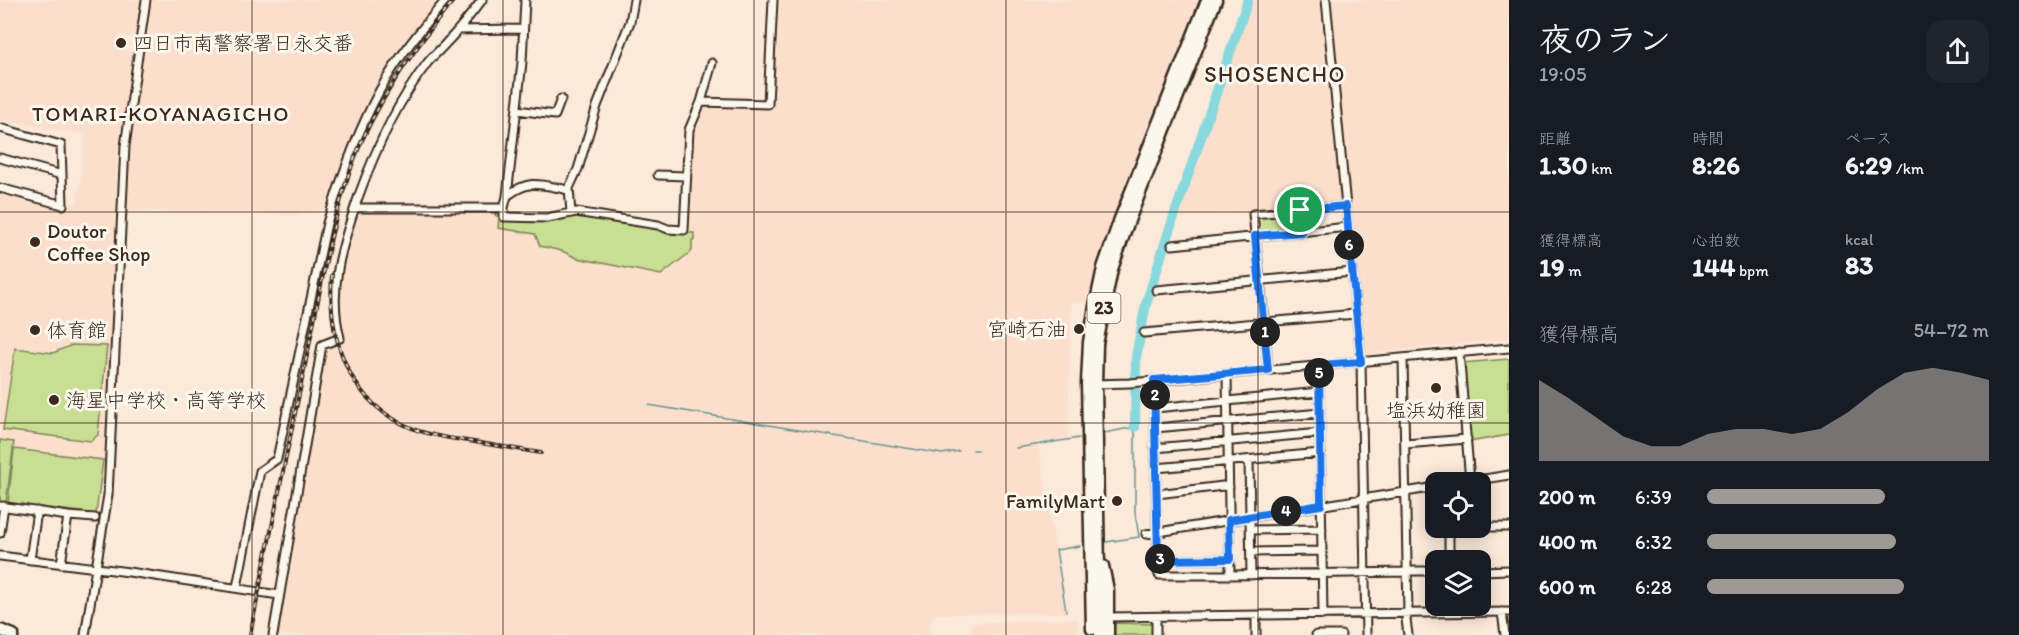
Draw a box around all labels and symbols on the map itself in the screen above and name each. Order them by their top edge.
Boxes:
place label: 四日市南警察署日永交番 [133,31,353,55]
marker: 四日市南警察署日永交番 [114,36,128,50]
district label: SHOSENCHO [1204,61,1346,88]
district label: TOMARI-KOYANAGICHO [32,101,290,126]
pin [1274,184,1325,235]
place label: Doutor Coffee Shop [47,219,151,266]
pin: 6 [1334,230,1364,260]
marker: Doutor Coffee Shop [28,235,42,249]
road number: 23 [1088,293,1120,323]
place label: 宮崎石油 [987,317,1067,341]
pin: 1 [1250,317,1280,347]
place label: 体育館 [47,318,107,342]
marker: 宮崎石油 [1072,322,1086,336]
marker: 体育館 [28,323,42,337]
pin: 5 [1304,358,1334,388]
pin: 2 [1140,380,1170,410]
marker: 塩浜幼稚園 [1429,381,1443,395]
place label: 海星中学校・高等学校 [66,388,266,412]
marker: 海星中学校・高等学校 [47,393,61,407]
place label: 塩浜幼稚園 [1386,398,1486,422]
place label: FamilyMart [1006,489,1106,513]
marker: FamilyMart [1110,494,1124,508]
pin: 4 [1271,496,1301,526]
pin: 3 [1145,544,1175,574]

